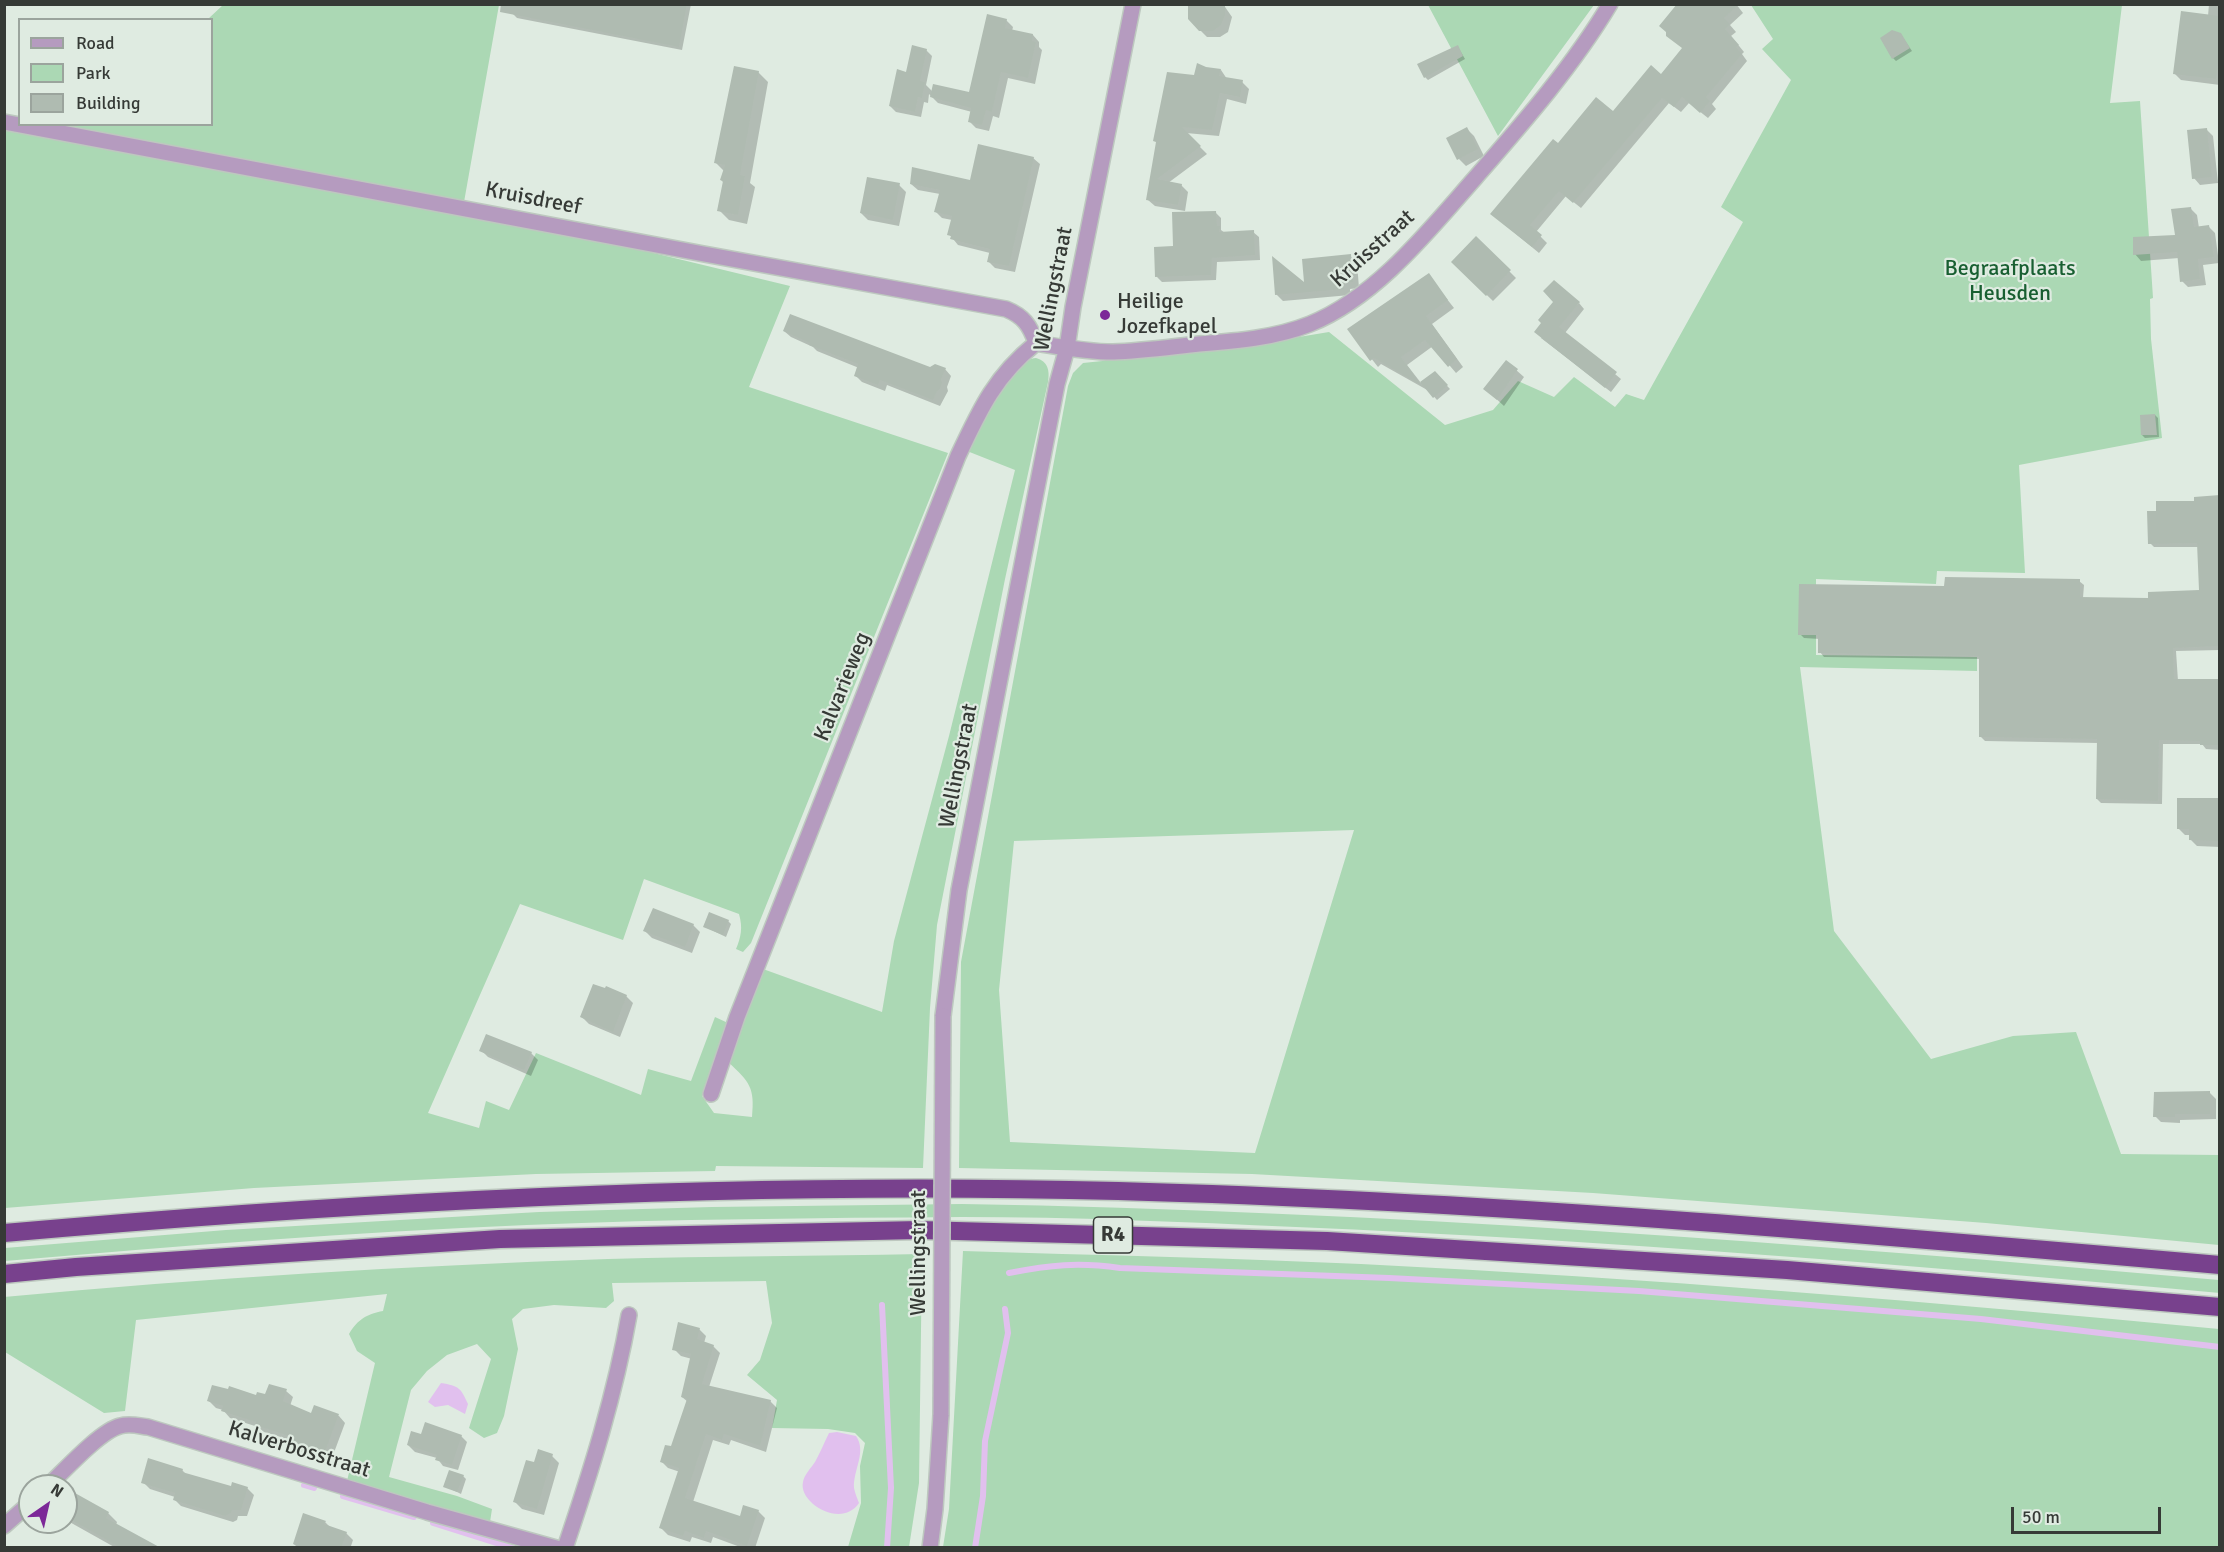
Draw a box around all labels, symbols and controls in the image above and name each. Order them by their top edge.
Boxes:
legend [18,18,213,126]
text: Road [76,32,115,54]
text: Park [76,62,111,84]
text: Building [76,92,140,114]
street label: Kruisdreef [483,177,583,221]
street label: Kruisstraat [1326,204,1420,294]
street label: Wellingstraat [1029,225,1079,353]
park label: Begraafplaats Heusden [1944,256,2076,308]
place label: Heilige Jozefkapel [1117,289,1217,340]
marker: Heilige Jozefkapel [1098,308,1112,322]
street label: Kalvarieweg [809,629,877,745]
street label: Wellingstraat [934,702,984,830]
street label: Wellingstraat [906,1190,932,1316]
road number: R4 [1094,1217,1132,1253]
street label: Kalverbosstraat [225,1416,373,1484]
north arrow [18,1474,78,1534]
text: N [47,1479,67,1502]
scale bar [2014,1495,2164,1533]
text: 50 m [2022,1506,2060,1528]

